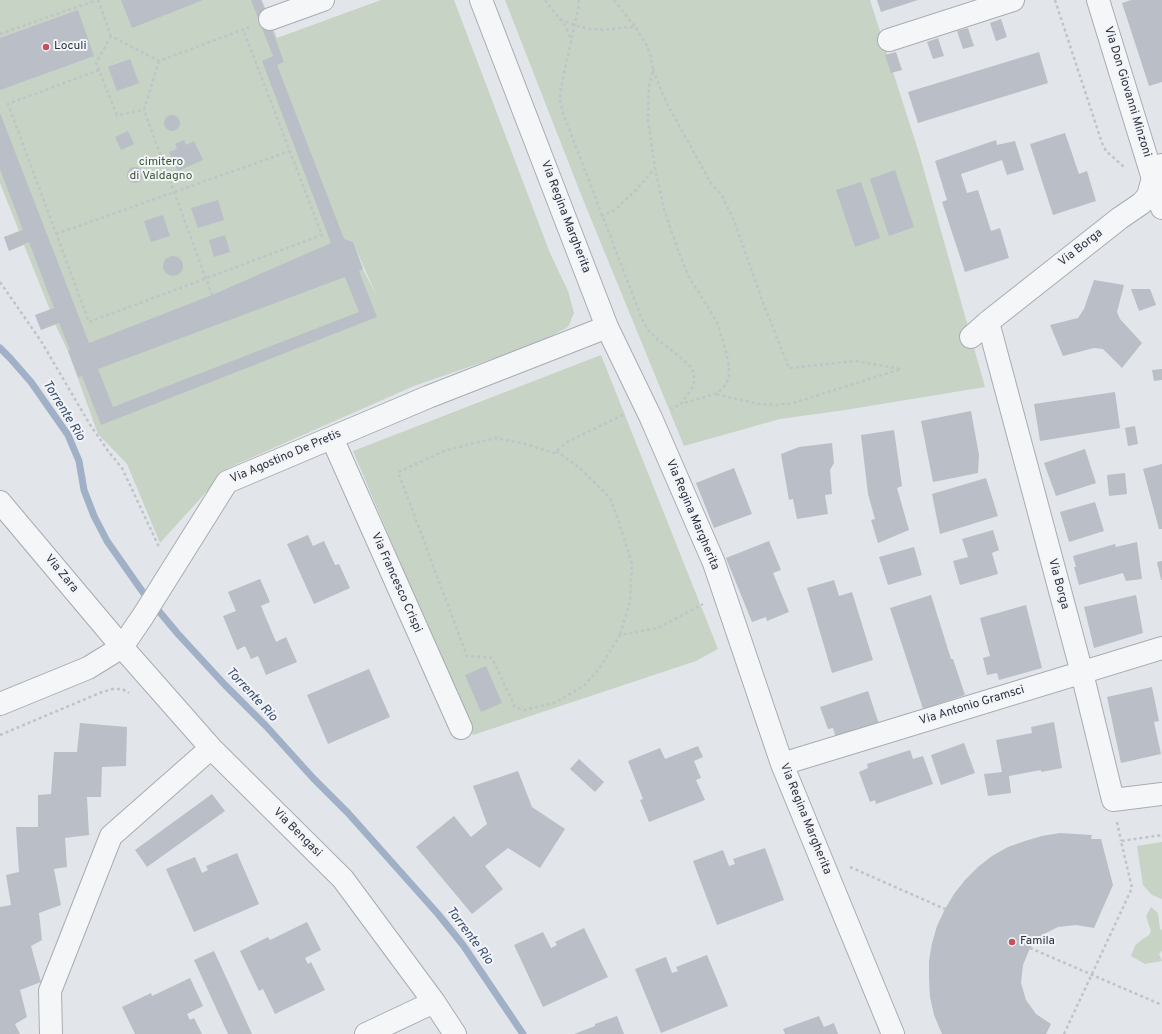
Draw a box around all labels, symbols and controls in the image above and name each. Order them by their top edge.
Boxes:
street label: Via Don Giovanni Minzoni [1100,25,1154,159]
place label: Loculi [54,40,86,54]
marker: Loculi [41,42,51,52]
park label: cimitero di Valdagno [130,156,192,184]
street label: Via Regina Margherita [537,159,593,275]
street label: Via Borga [1056,226,1106,270]
water label: Torrente Rio [38,378,88,444]
street label: Via Agostino De Pretis [228,427,344,487]
street label: Via Regina Margherita [662,457,722,573]
street label: Via Francesco Crispi [367,531,425,635]
street label: Via Zara [41,552,81,596]
street label: Via Borga [1044,557,1072,611]
water label: Torrente Rio [222,665,280,725]
street label: Via Antonio Gramsci [918,683,1026,729]
street label: Via Regina Margherita [776,761,834,877]
street label: Via Bengasi [270,806,324,860]
water label: Torrente Rio [442,904,496,968]
place label: Famila [1020,935,1055,949]
marker: Famila [1007,937,1017,947]

